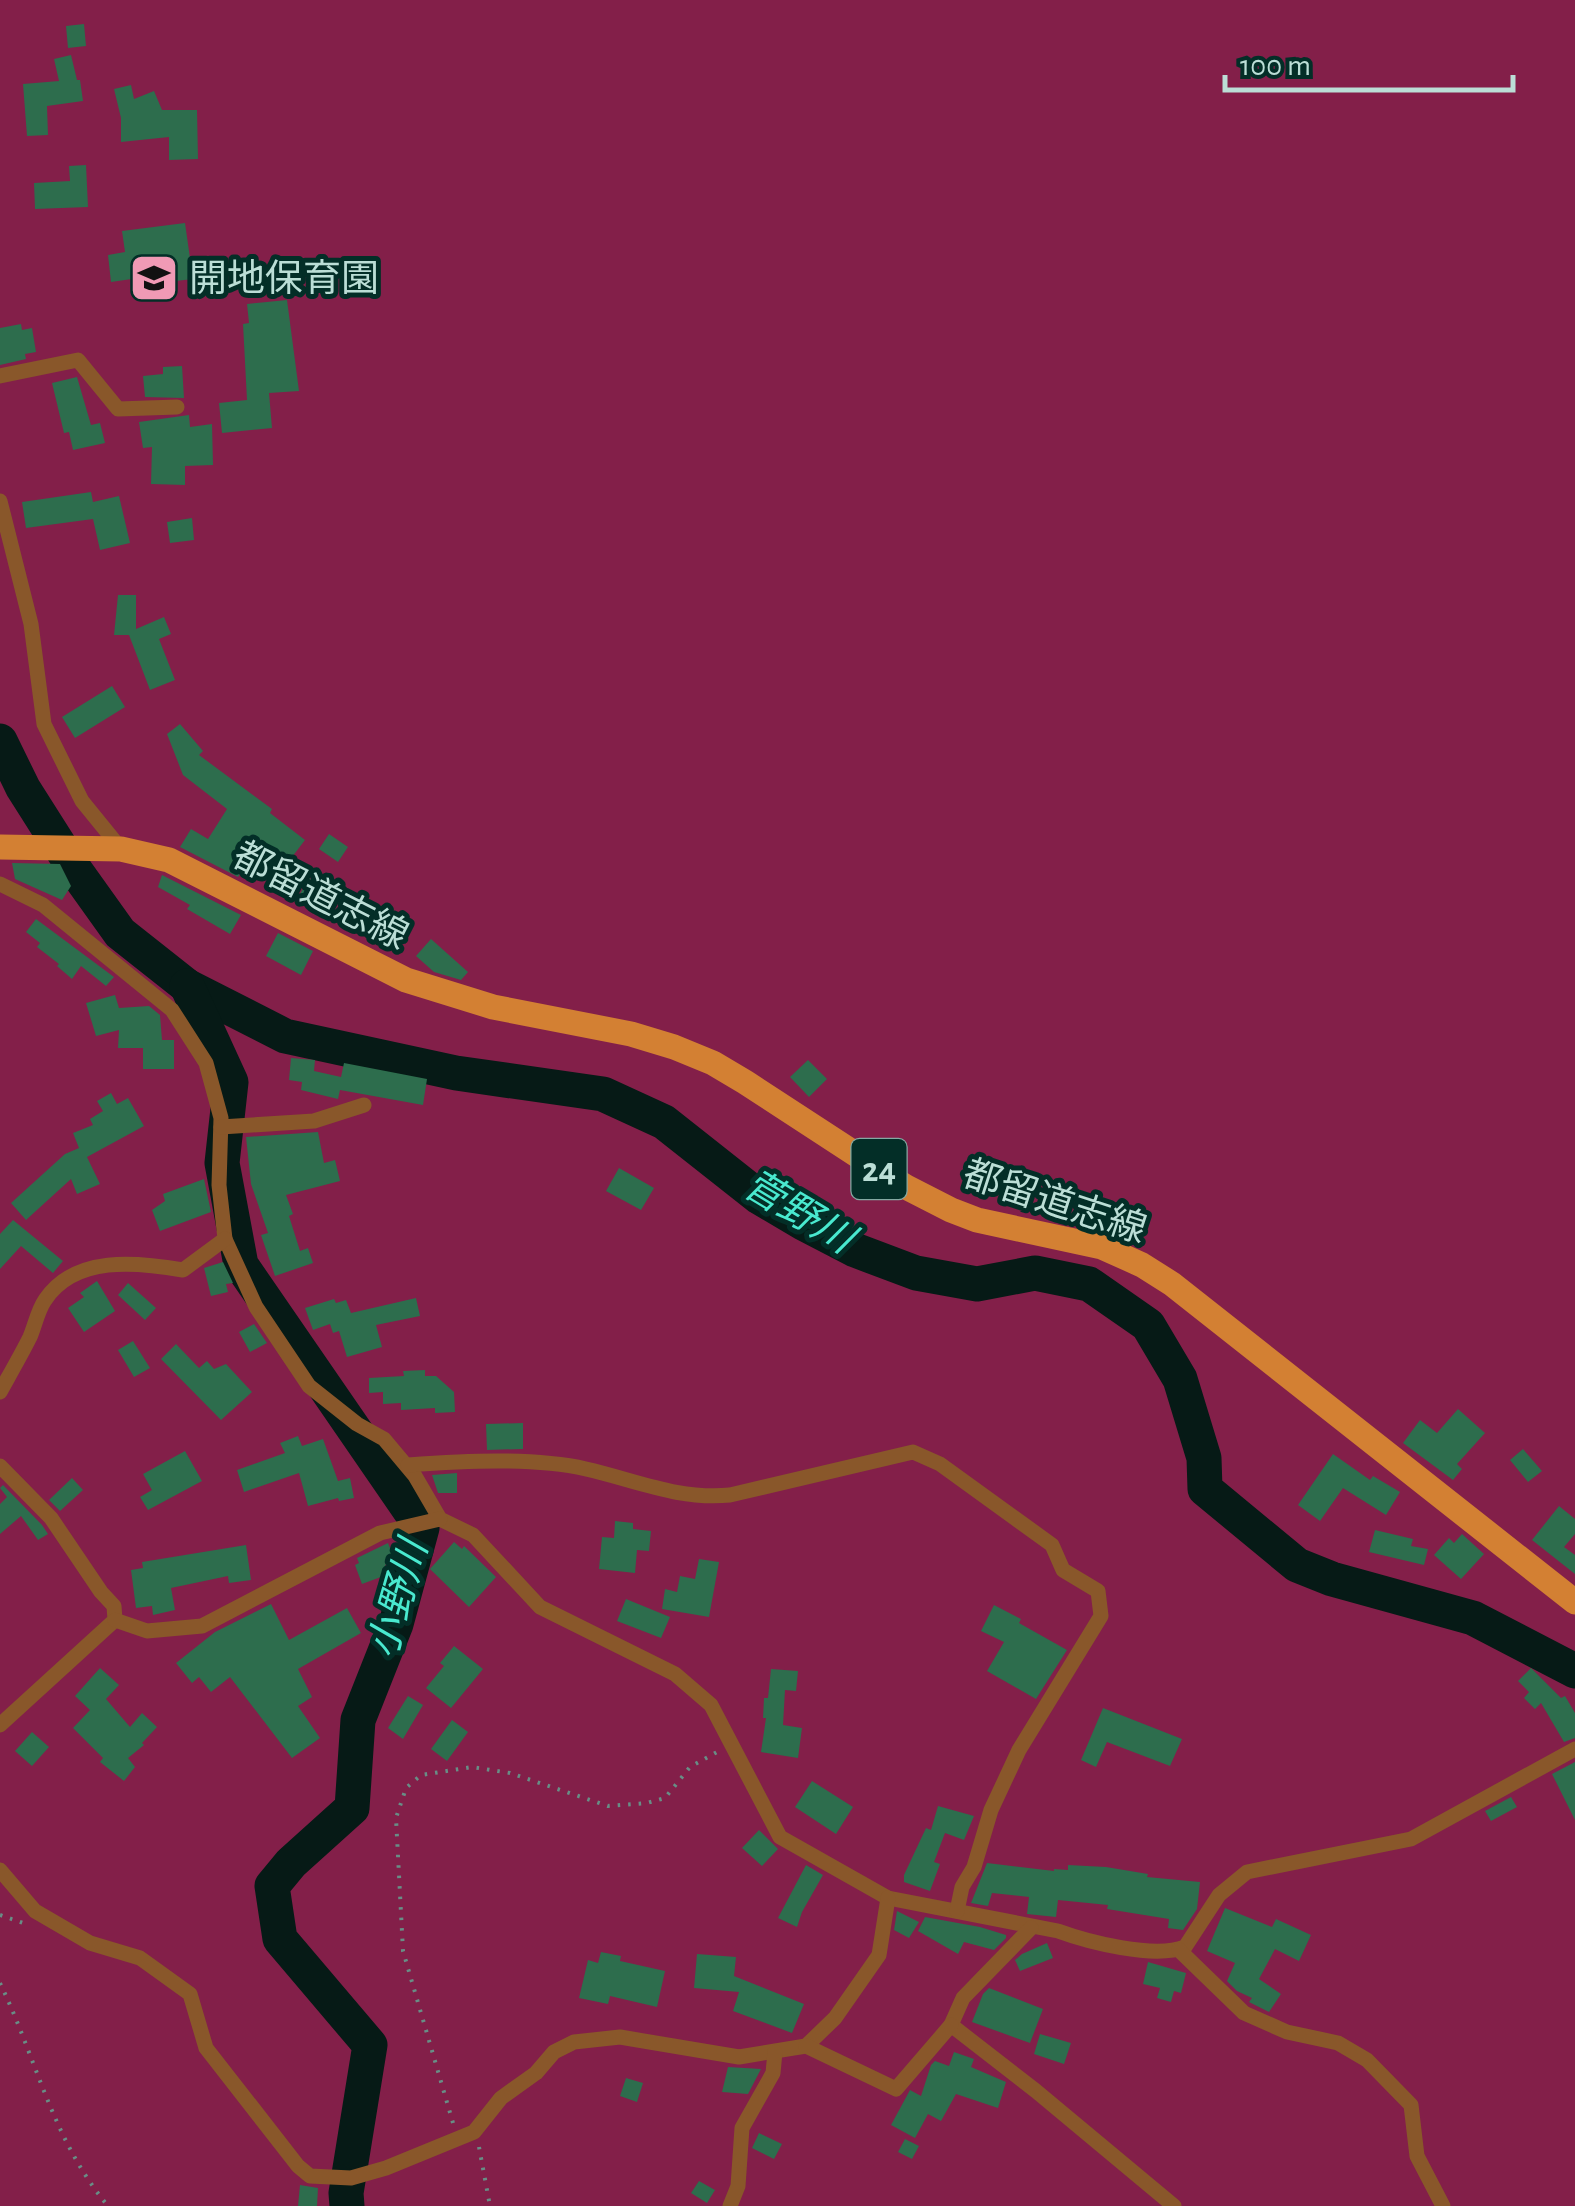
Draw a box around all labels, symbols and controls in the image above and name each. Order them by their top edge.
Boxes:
scale bar [1225,30,1512,92]
text: 100 m [1240,51,1311,81]
school or university icon: 開地保育園 [128,252,180,304]
place label: 開地保育園 [189,259,379,299]
street label: 都留道志線 [227,834,415,957]
road number: 24 [852,1139,906,1199]
street label: 都留道志線 [958,1153,1152,1250]
water label: 菅野川 [736,1163,864,1263]
water label: 小野川 [361,1532,436,1663]

